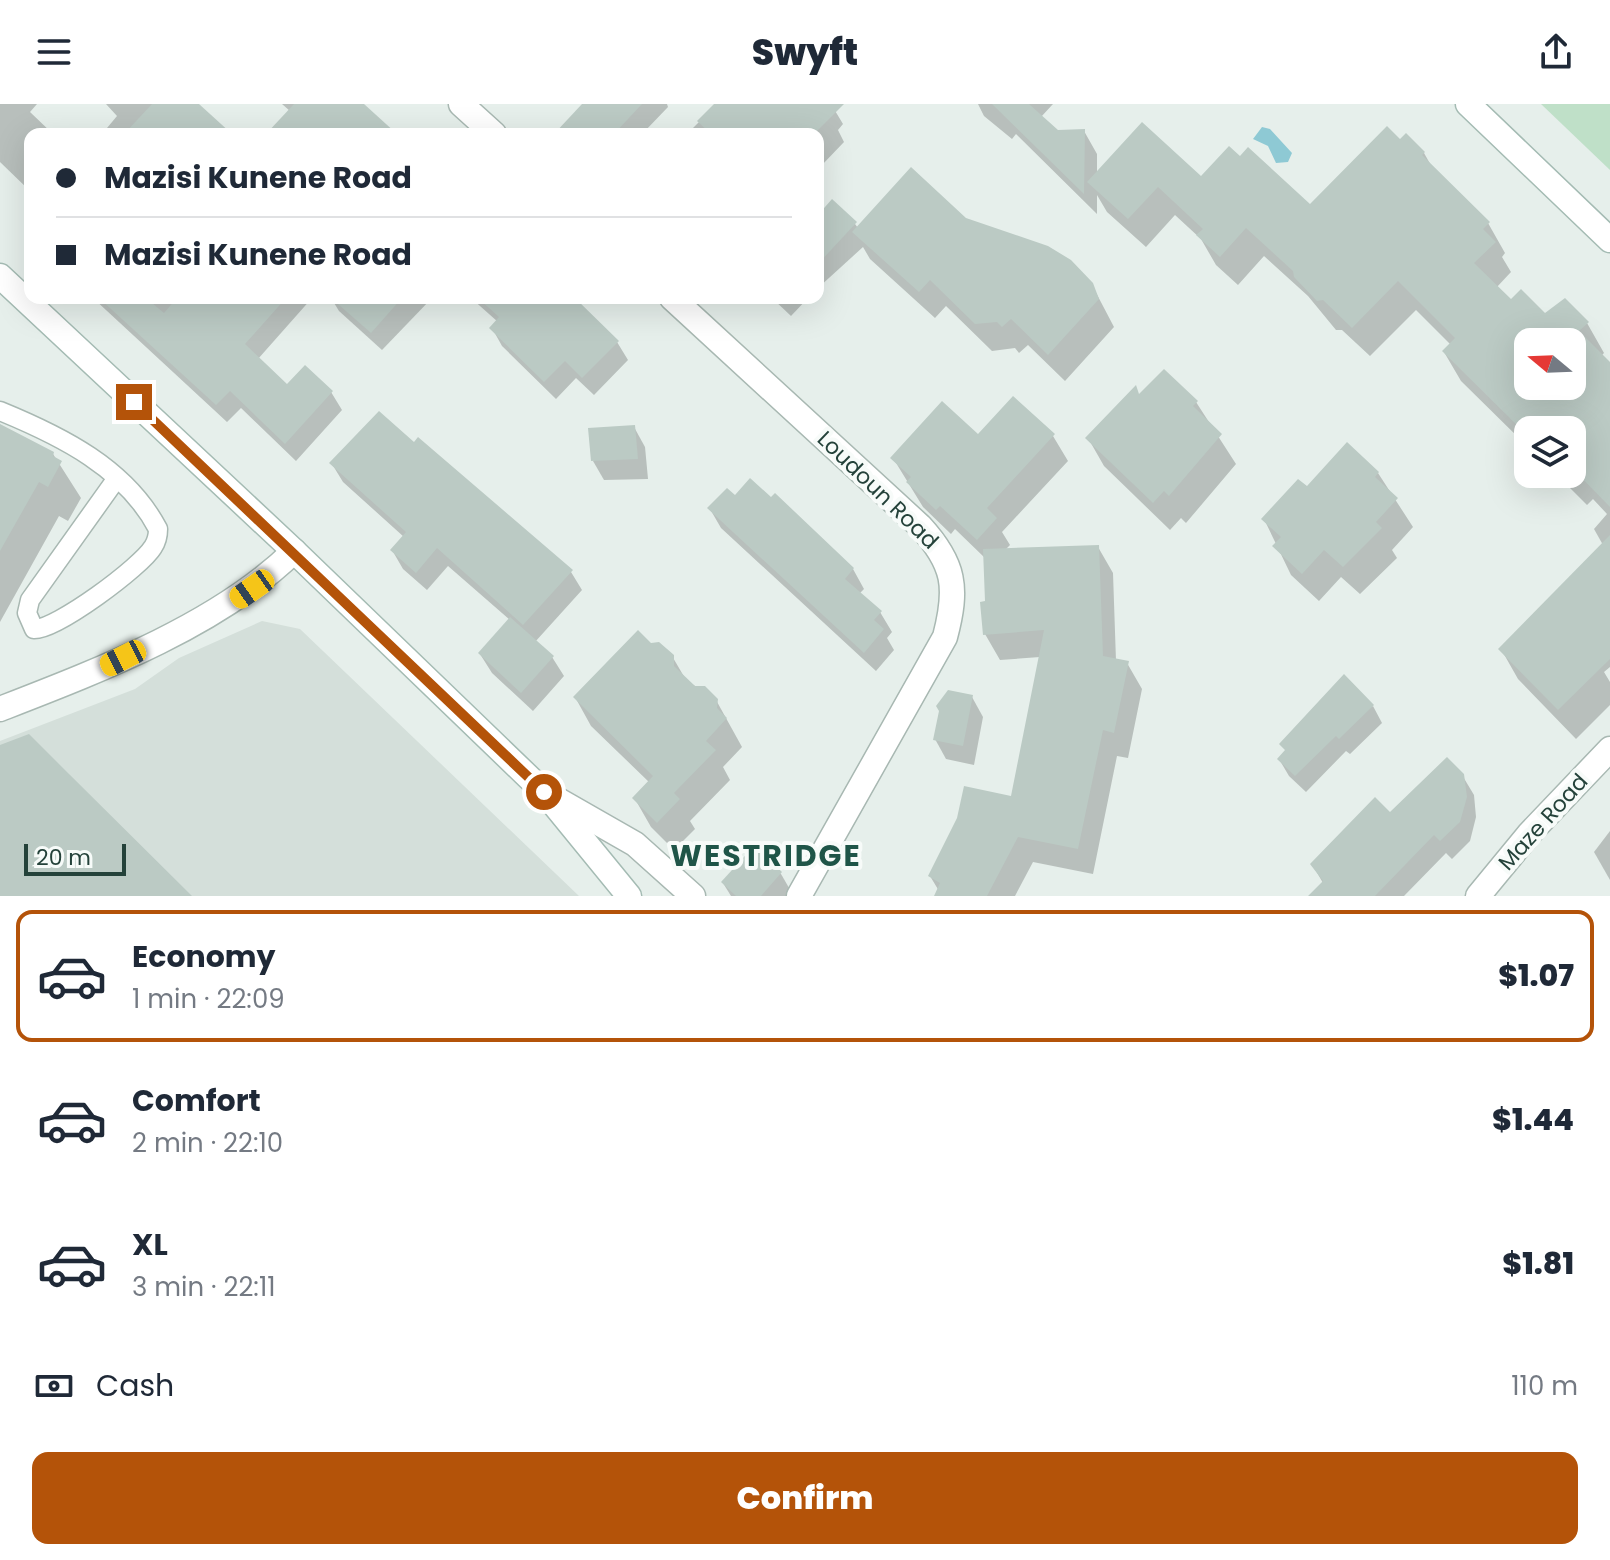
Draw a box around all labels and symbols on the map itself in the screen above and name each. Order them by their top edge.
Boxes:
north arrow [1514,328,1586,400]
route end [116,384,152,420]
street label: Loudoun Road [810,424,946,556]
car [225,565,279,613]
car [96,636,150,680]
street label: Maze Road [1491,767,1595,877]
route start [526,774,562,810]
district label: WESTRIDGE [670,834,862,877]
scale bar [24,840,126,876]

